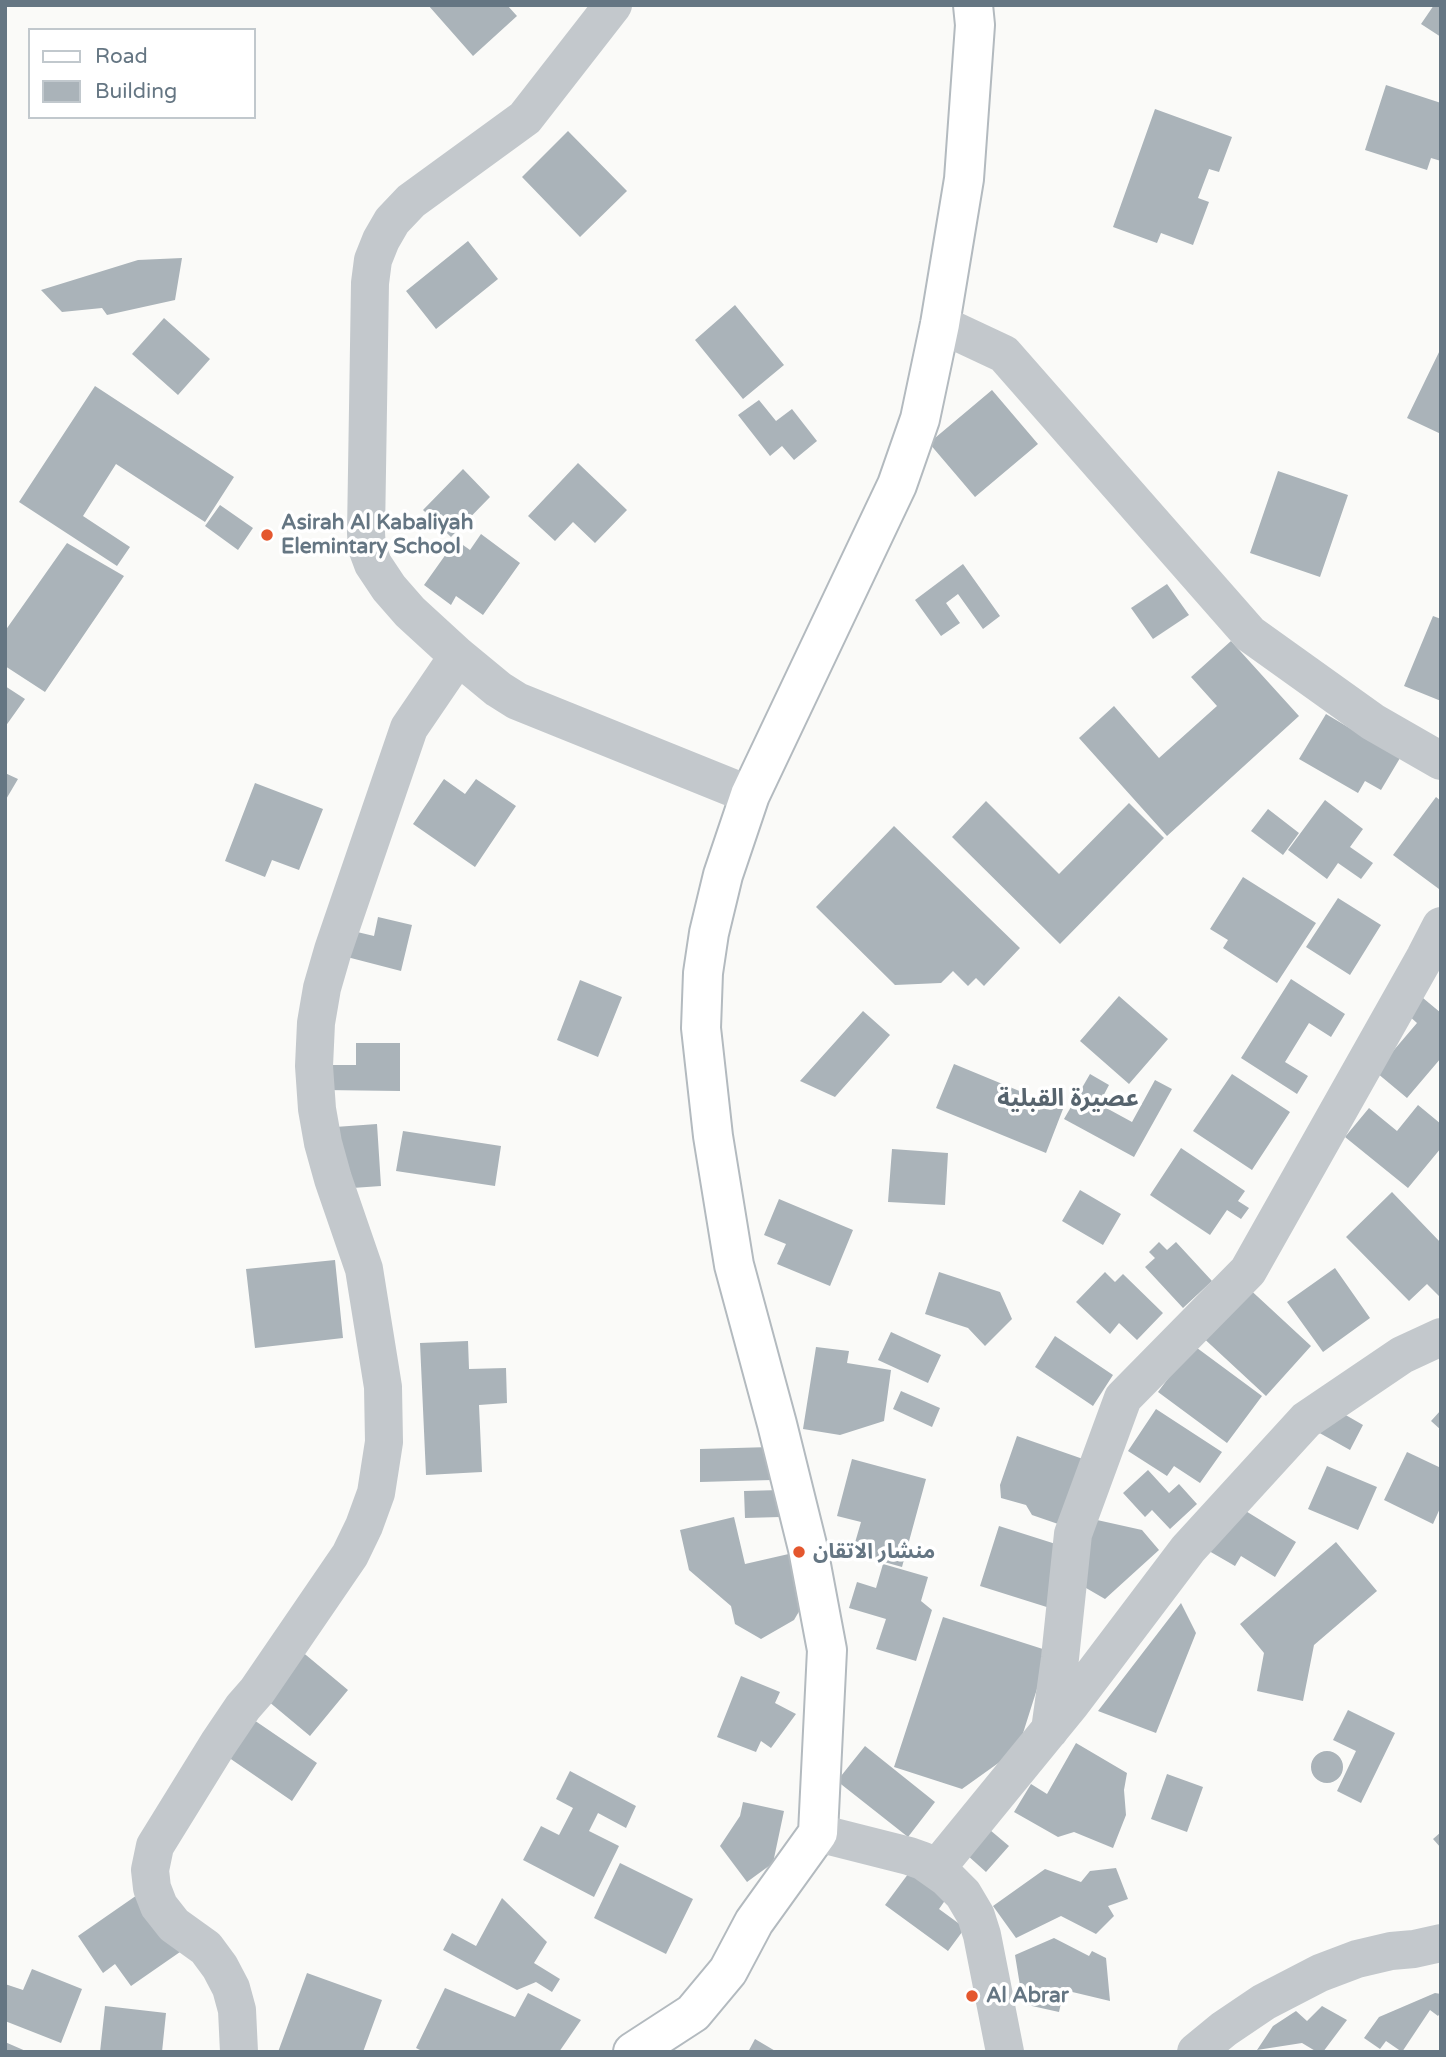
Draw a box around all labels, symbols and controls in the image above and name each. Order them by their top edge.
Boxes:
legend [28,28,256,119]
text: Road [95,44,148,69]
text: Building [95,79,177,104]
place label: Asirah Al Kabaliyah Elemintary School [281,510,473,560]
marker: Asirah Al Kabaliyah Elemintary School [259,527,275,543]
district label: عصيرة القبلية [997,1086,1139,1114]
place label: منشار الاتقان [813,1539,935,1565]
marker: منشار الاتقان [791,1544,807,1560]
place label: Al Abrar [986,1983,1069,2009]
marker: Al Abrar [964,1988,980,2004]

